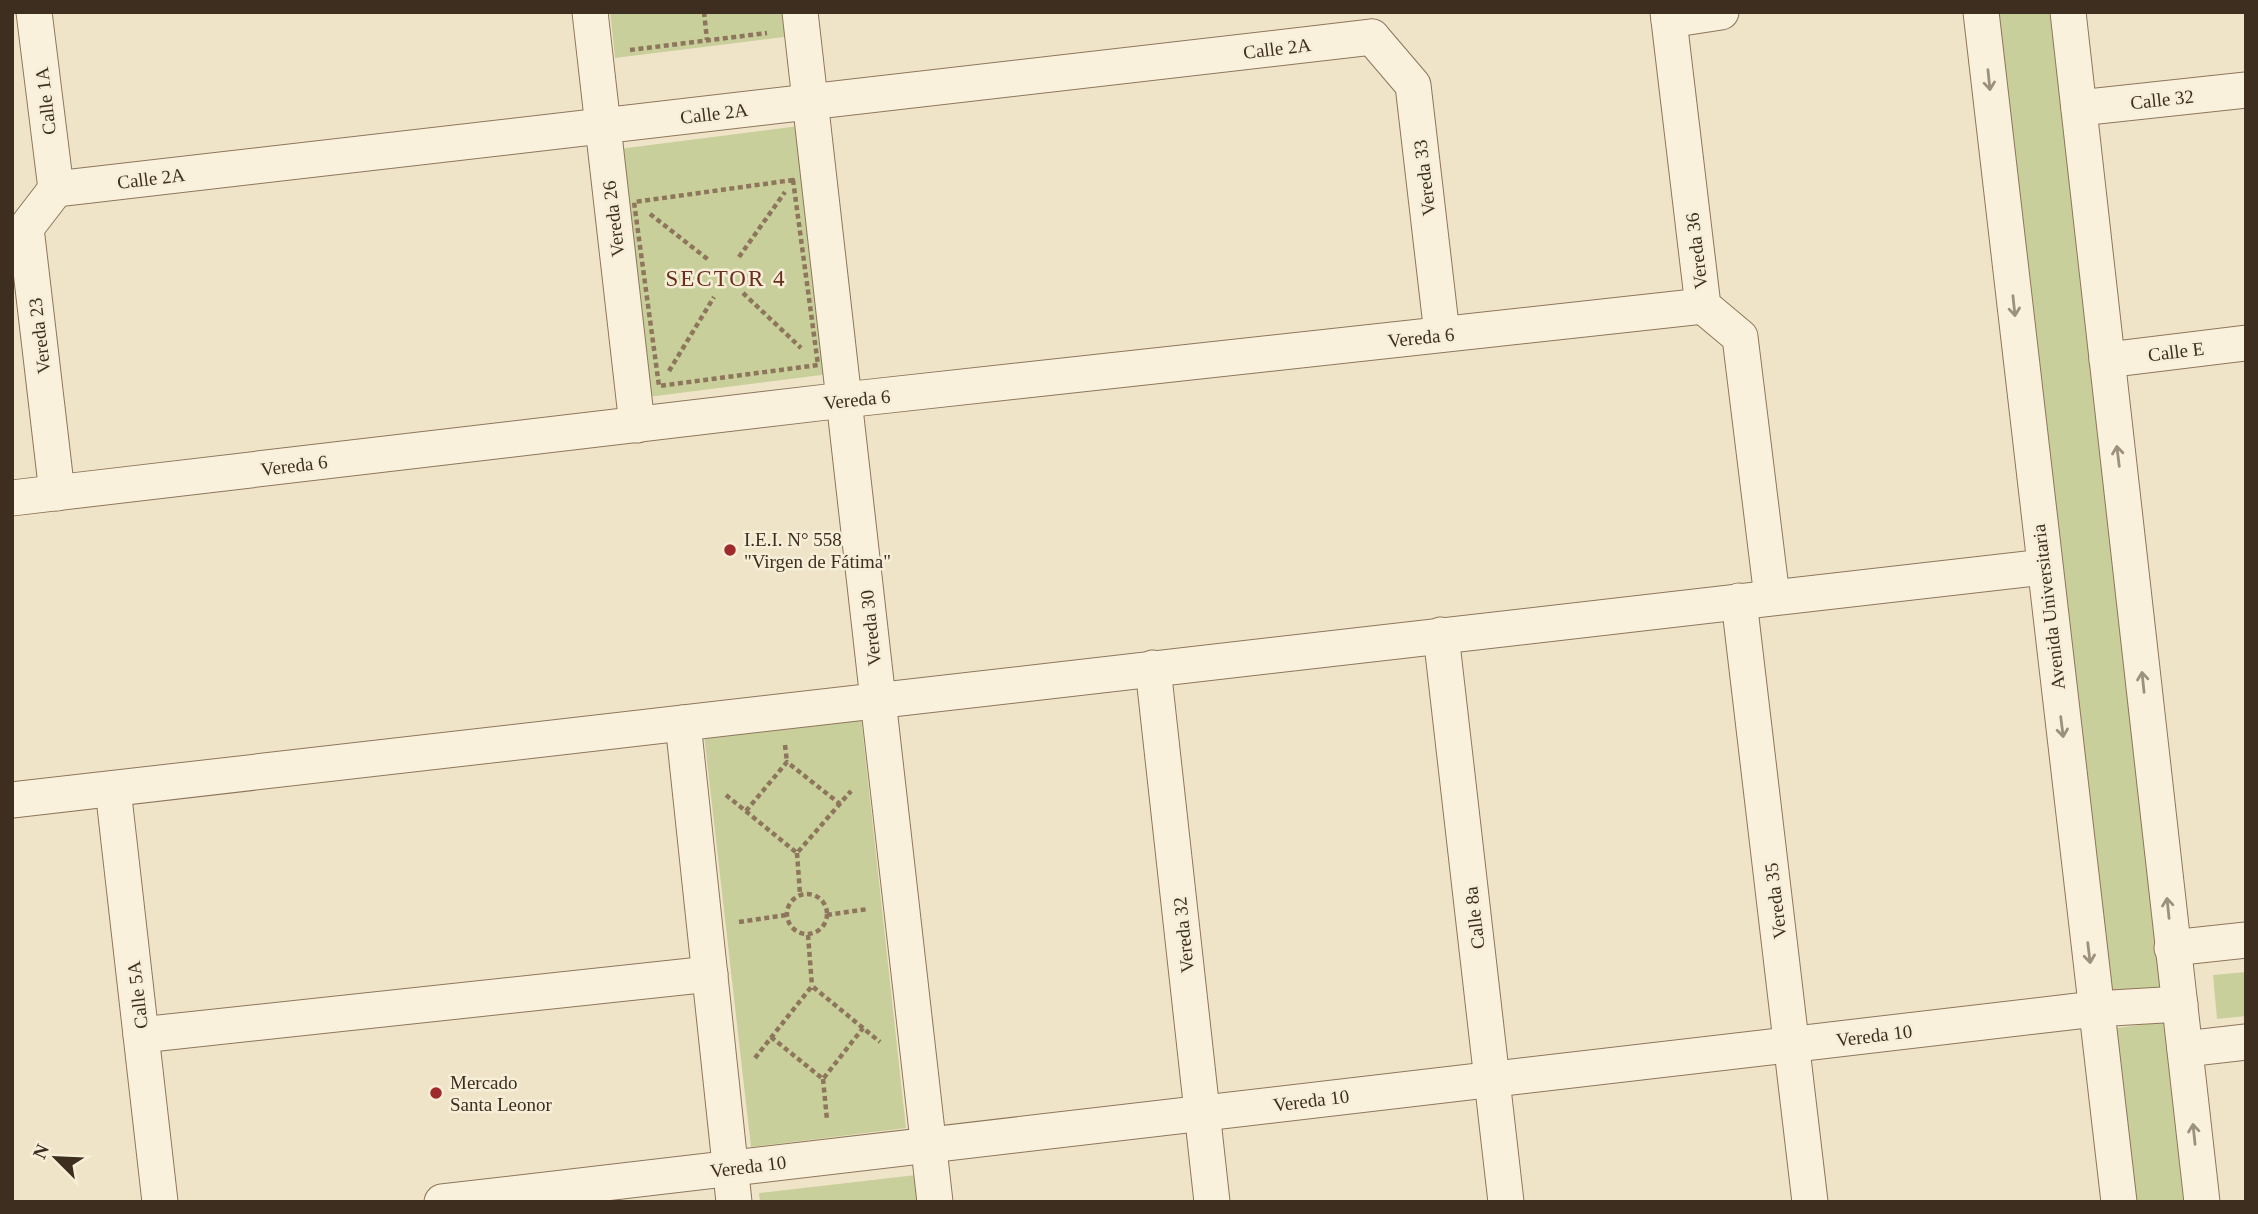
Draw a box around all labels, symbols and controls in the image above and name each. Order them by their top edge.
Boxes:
street label: Calle 2A [1242,34,1312,63]
street label: Calle 1A [31,66,60,136]
one-way arrow [1983,68,1996,91]
street label: Calle 32 [2129,86,2195,113]
street label: Calle 2A [679,99,749,128]
street label: Vereda 33 [1409,139,1440,217]
street label: Calle 2A [116,164,186,193]
street label: Vereda 26 [598,180,629,258]
street label: Vereda 36 [1681,212,1712,290]
district label: SECTOR 4 [665,266,787,291]
one-way arrow [2008,294,2021,317]
street label: Vereda 23 [24,297,55,375]
street label: Vereda 6 [1387,324,1455,351]
street label: Calle E [2147,338,2205,365]
street label: Vereda 6 [823,386,891,413]
one-way arrow [2112,445,2125,468]
street label: Vereda 6 [260,451,329,480]
street label: Avenida Universitaria [2028,522,2069,691]
place label: I.E.I. N° 558 "Virgen de Fátima" [744,529,891,572]
marker: I.E.I. N° 558 "Virgen de Fátima" [722,542,738,558]
street label: Vereda 30 [856,589,885,667]
one-way arrow [2136,671,2149,694]
one-way arrow [2056,715,2069,738]
street label: Vereda 35 [1760,862,1791,940]
street label: Calle 8a [1460,885,1489,950]
street label: Vereda 32 [1169,896,1198,974]
one-way arrow [2161,897,2174,920]
one-way arrow [2082,941,2095,964]
street label: Calle 5A [123,960,152,1030]
street label: Vereda 10 [1835,1020,1913,1051]
place label: Mercado Santa Leonor [450,1072,553,1115]
marker: Mercado Santa Leonor [428,1085,444,1101]
street label: Vereda 10 [1272,1085,1350,1116]
north arrow [21,1123,91,1193]
one-way arrow [2188,1123,2201,1146]
text: N [29,1141,53,1162]
street label: Vereda 10 [709,1151,787,1182]

